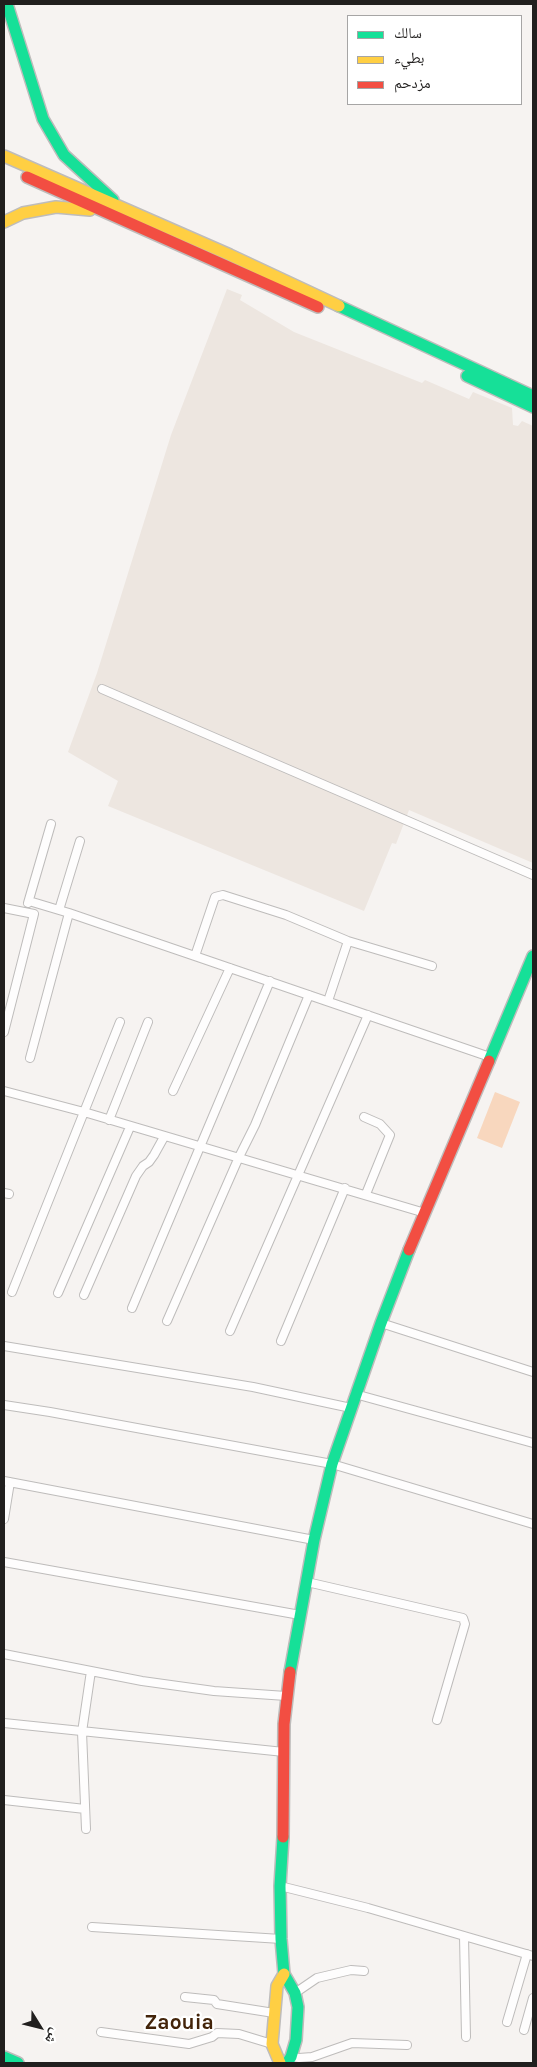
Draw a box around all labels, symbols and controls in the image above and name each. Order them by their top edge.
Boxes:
legend [347,15,522,105]
text: سالك [394,24,422,42]
text: بطيء [394,49,424,67]
text: مزدحم [394,74,431,92]
north arrow [15,2002,65,2052]
district label: Zaouia [144,2010,214,2036]
text: ش [41,2025,64,2047]

